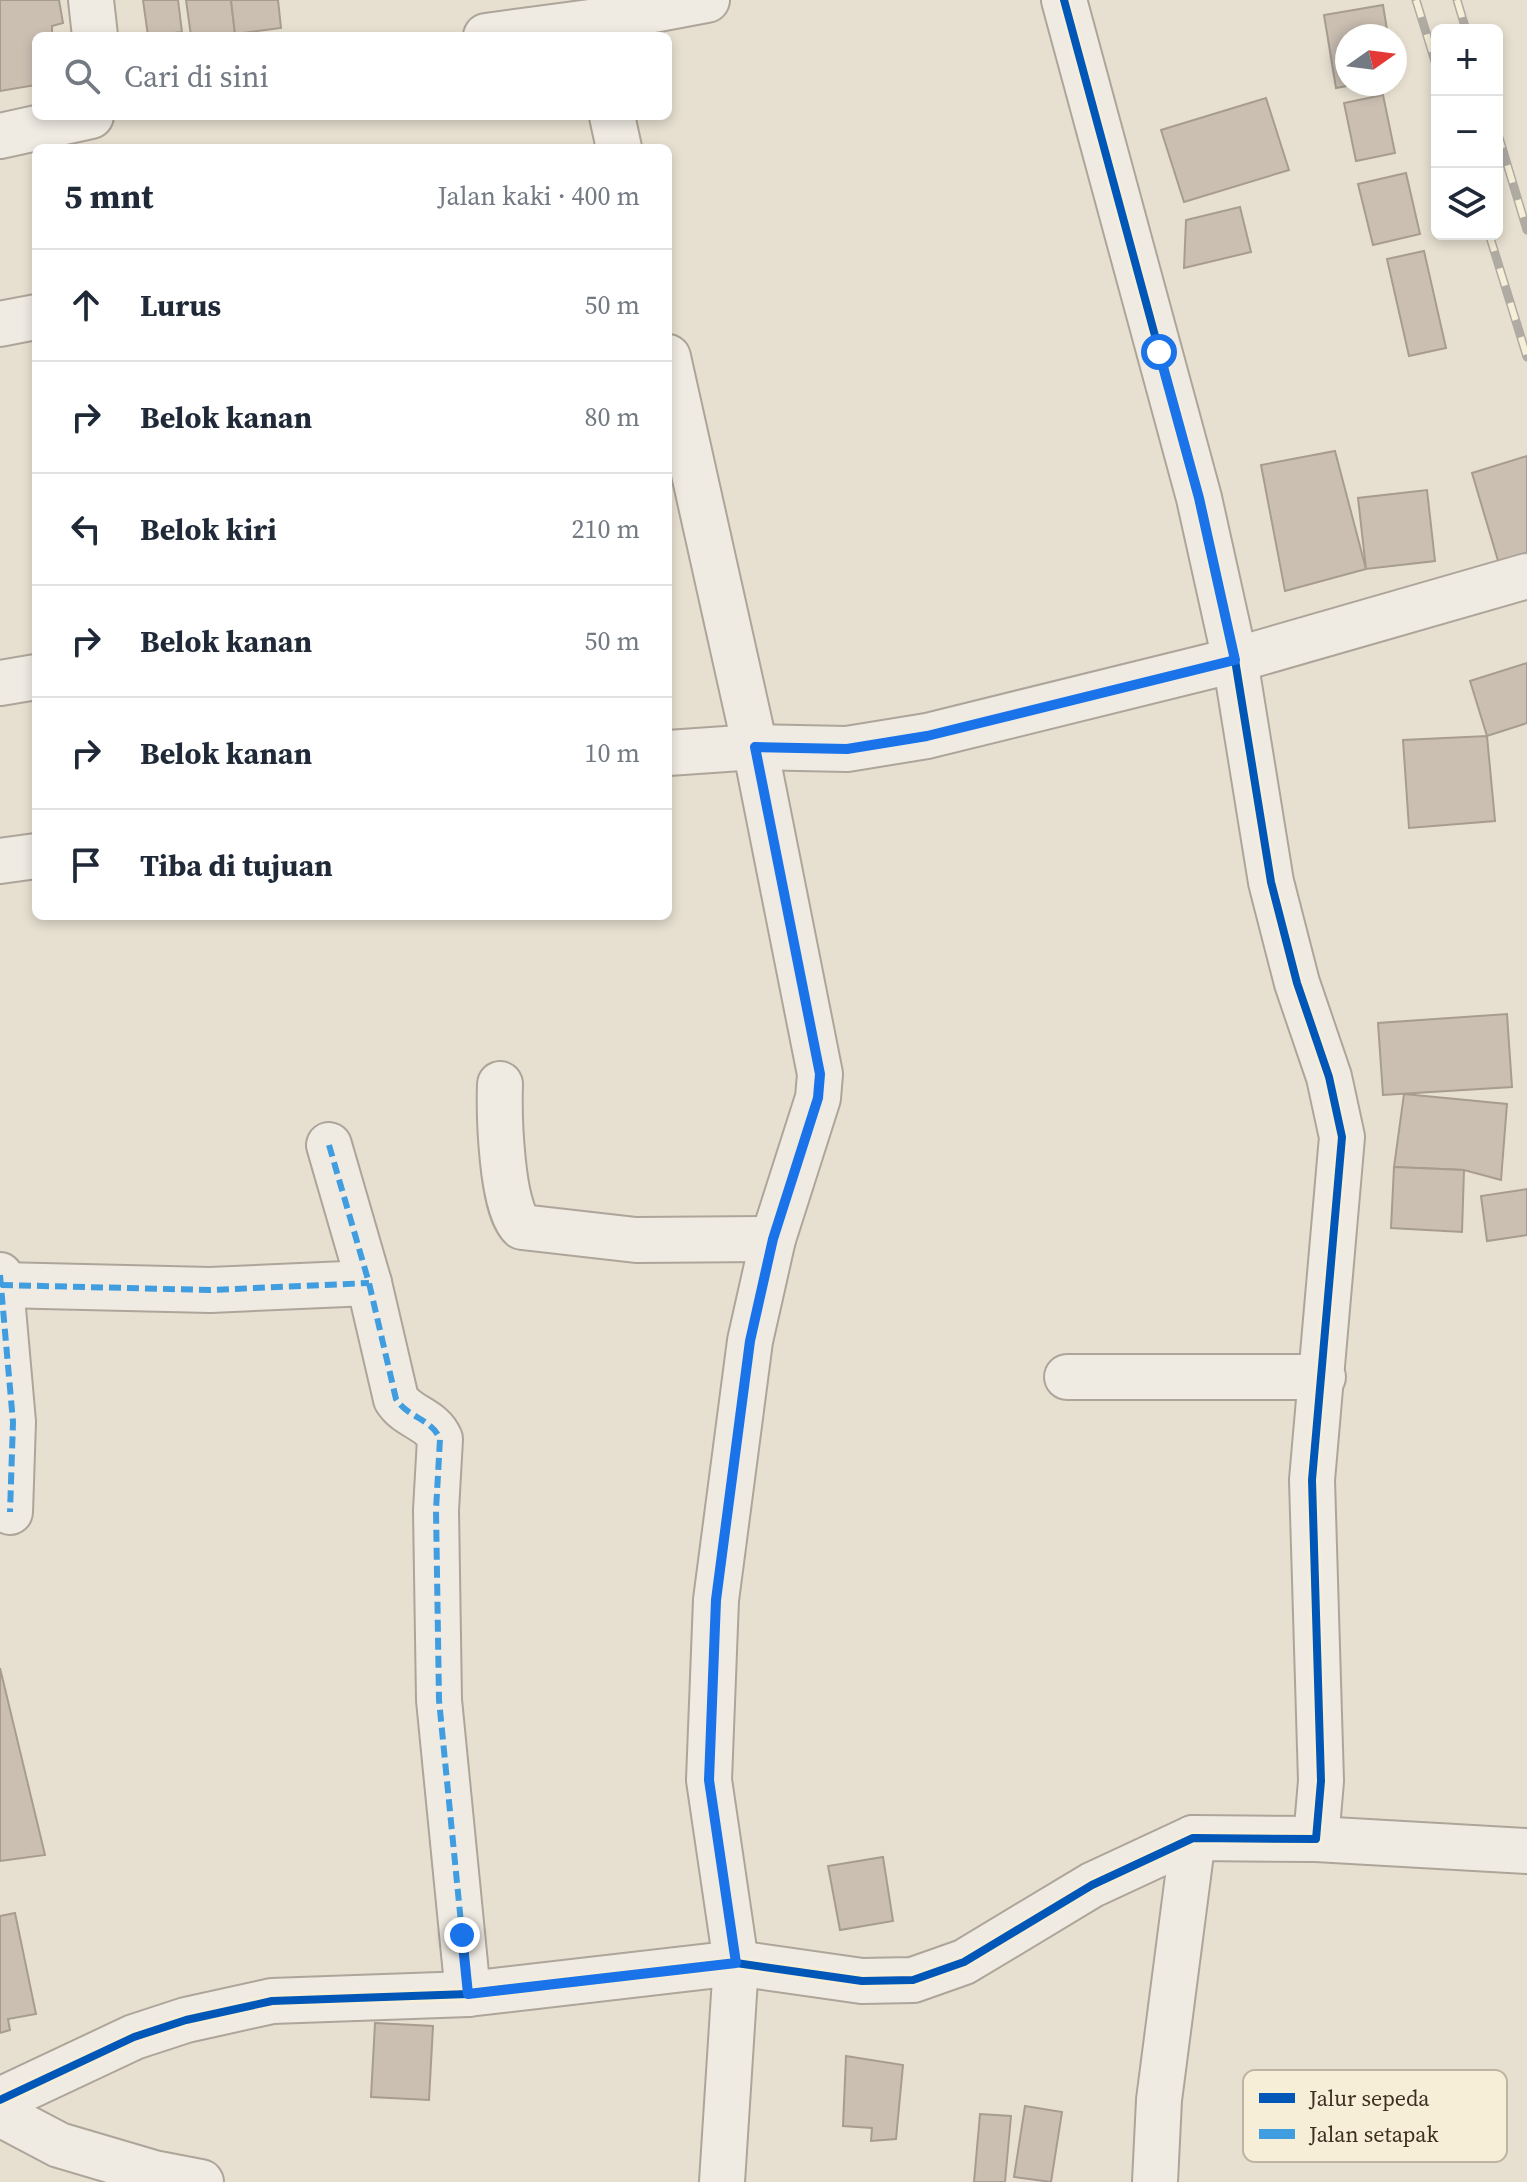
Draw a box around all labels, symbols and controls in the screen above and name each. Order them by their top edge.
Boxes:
north arrow [1335,24,1407,96]
map controls [1431,24,1503,240]
button: + [1431,24,1503,96]
search box [32,32,672,120]
icon: search [60,54,104,98]
text: Cari di sini [124,56,269,97]
button: − [1431,96,1503,168]
button: layers [1431,168,1503,240]
text: 5 mnt [64,173,154,219]
text: Jalan kaki · 400 m [437,178,640,214]
icon: ahead [64,283,108,327]
text: Lurus [140,285,221,326]
text: 50 m [585,287,640,323]
route start [1141,334,1177,370]
icon: right [64,395,108,439]
text: Belok kanan [140,397,312,438]
text: 80 m [585,399,640,435]
icon: left [64,507,108,551]
text: Belok kiri [140,509,277,550]
text: 210 m [572,511,640,547]
icon: right [64,619,108,663]
text: Belok kanan [140,621,312,662]
text: 50 m [585,623,640,659]
icon: right [64,731,108,775]
text: Belok kanan [140,733,312,774]
text: 10 m [585,735,640,771]
icon: arrive [64,843,108,887]
text: Tiba di tujuan [140,845,333,886]
route end [444,1917,480,1953]
legend [1243,2070,1507,2162]
text: Jalur sepeda [1308,2083,1430,2113]
text: Jalan setapak [1308,2119,1439,2149]

